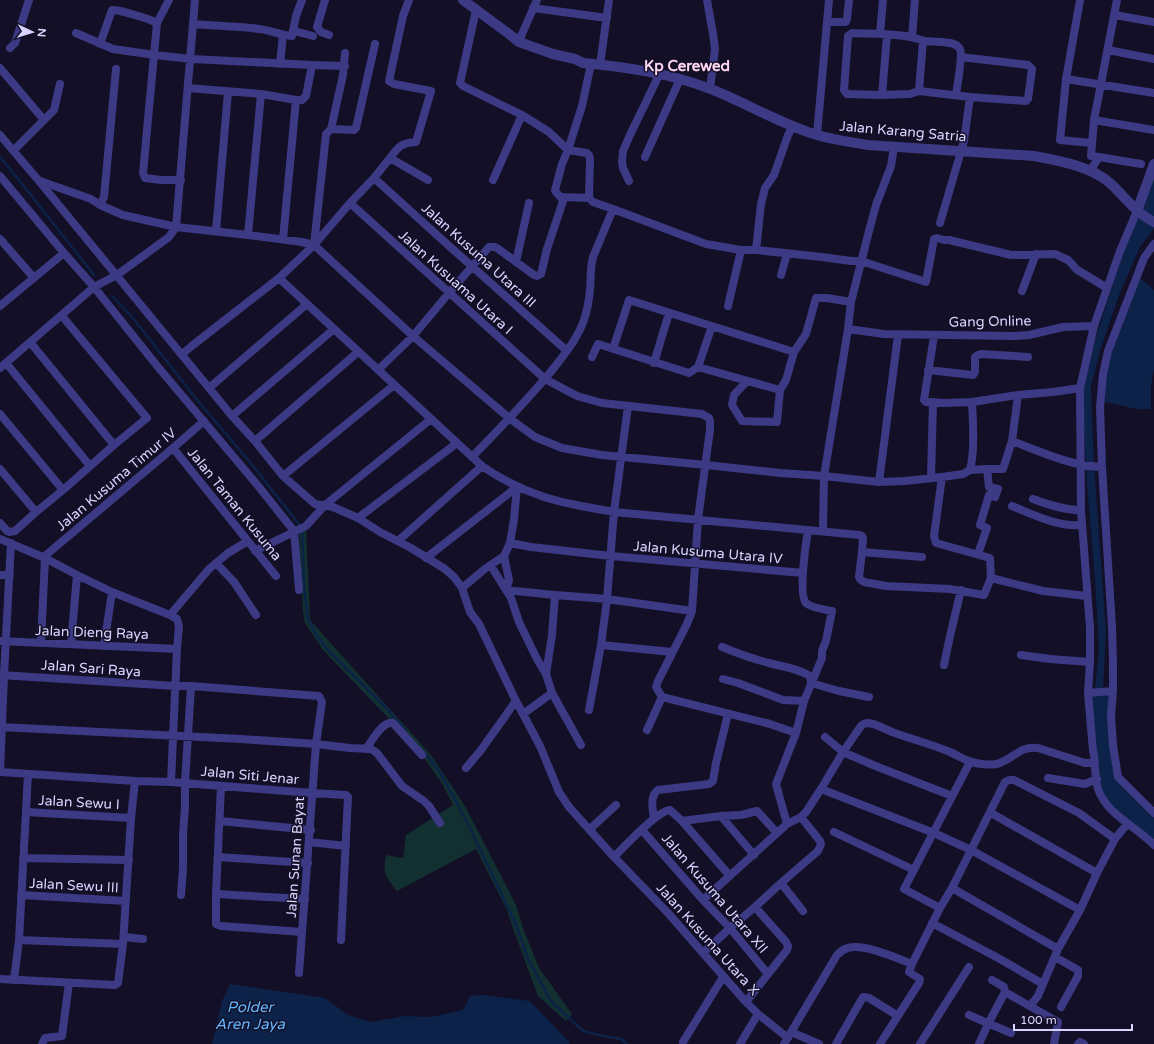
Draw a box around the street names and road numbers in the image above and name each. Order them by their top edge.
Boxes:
street label: Jalan Karang Satria [839,117,967,146]
street label: Jalan Kusuma Utara III [418,200,539,311]
street label: Jalan Kusuama Utara I [395,227,516,338]
street label: Gang Online [949,312,1032,331]
street label: Jalan Kusuma Timur IV [53,424,180,535]
street label: Jalan Taman Kusuma [184,445,285,564]
street label: Jalan Kusuma Utara IV [633,538,784,568]
street label: Jalan Dieng Raya [35,622,149,643]
street label: Jalan Sari Raya [41,657,141,680]
street label: Jalan Siti Jenar [200,763,300,788]
street label: Jalan Sewu I [38,792,120,813]
street label: Jalan Sunan Bayat [283,795,308,918]
street label: Jalan Kusuma Utara XII [658,830,772,956]
street label: Jalan Sewu III [29,875,119,896]
street label: Jalan Kusuma Utara X [653,879,763,999]

